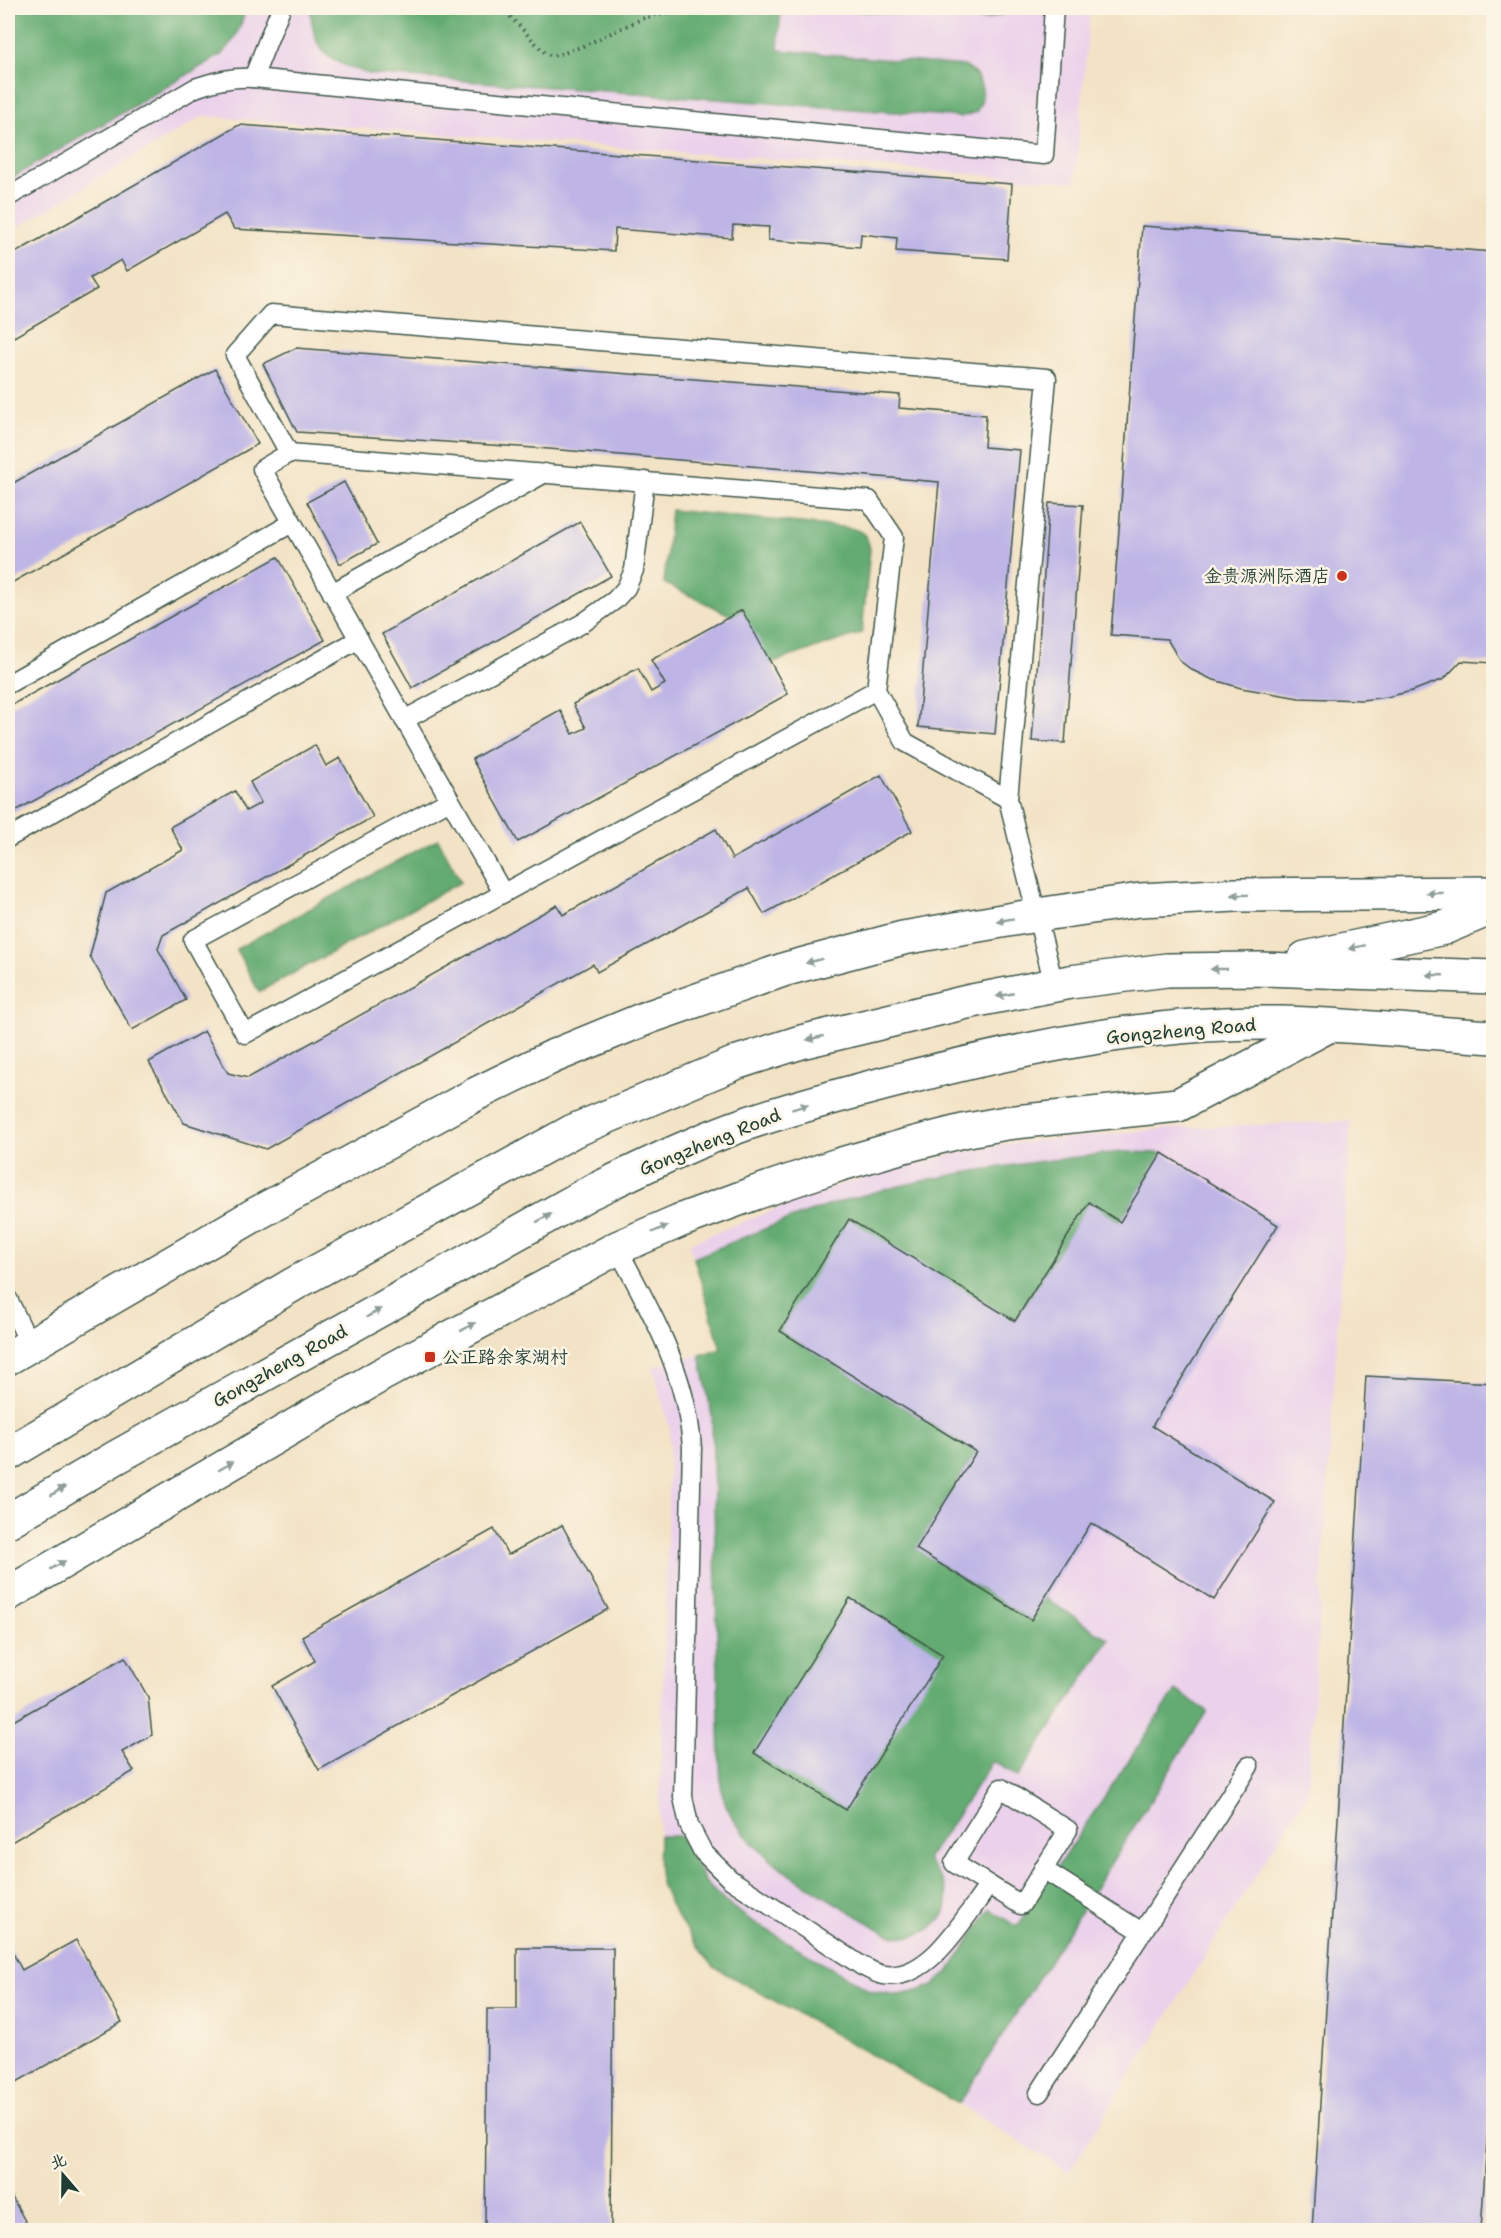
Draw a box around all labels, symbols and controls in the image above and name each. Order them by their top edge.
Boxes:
place label: 金贵源洲际酒店 [1204,564,1330,588]
marker: 金贵源洲际酒店 [1335,569,1349,583]
one-way arrow [1426,888,1445,898]
one-way arrow [1231,890,1250,900]
one-way arrow [995,916,1014,925]
one-way arrow [1348,942,1366,952]
one-way arrow [805,957,823,967]
one-way arrow [1210,964,1229,974]
one-way arrow [1426,970,1445,980]
one-way arrow [995,991,1014,1000]
street label: Gongzheng Road [1105,1012,1257,1050]
one-way arrow [806,1034,824,1044]
one-way arrow [791,1102,809,1111]
street label: Gongzheng Road [636,1103,784,1181]
one-way arrow [536,1213,553,1223]
one-way arrow [652,1224,670,1234]
one-way arrow [366,1308,383,1318]
street label: Gongzheng Road [208,1319,352,1413]
one-way arrow [460,1322,477,1332]
place label: 公正路余家湖村 [442,1345,568,1369]
marker: 公正路余家湖村 [423,1350,437,1364]
one-way arrow [218,1461,234,1472]
one-way arrow [50,1486,66,1497]
one-way arrow [50,1560,67,1570]
north arrow [33,2145,93,2205]
text: 北 [47,2149,69,2174]

